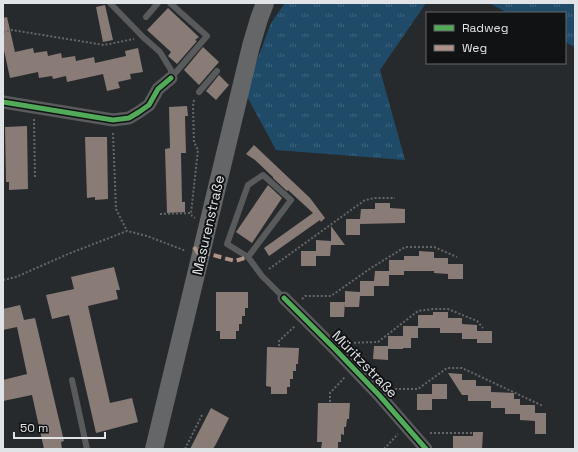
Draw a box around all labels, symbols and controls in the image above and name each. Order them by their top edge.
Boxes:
legend [426,12,566,64]
text: Radweg [462,20,508,36]
text: Weg [462,40,487,56]
street label: Masurenstraße [188,173,228,277]
street label: Müritzstraße [328,326,402,402]
scale bar [14,414,105,440]
text: 50 m [20,420,48,436]

